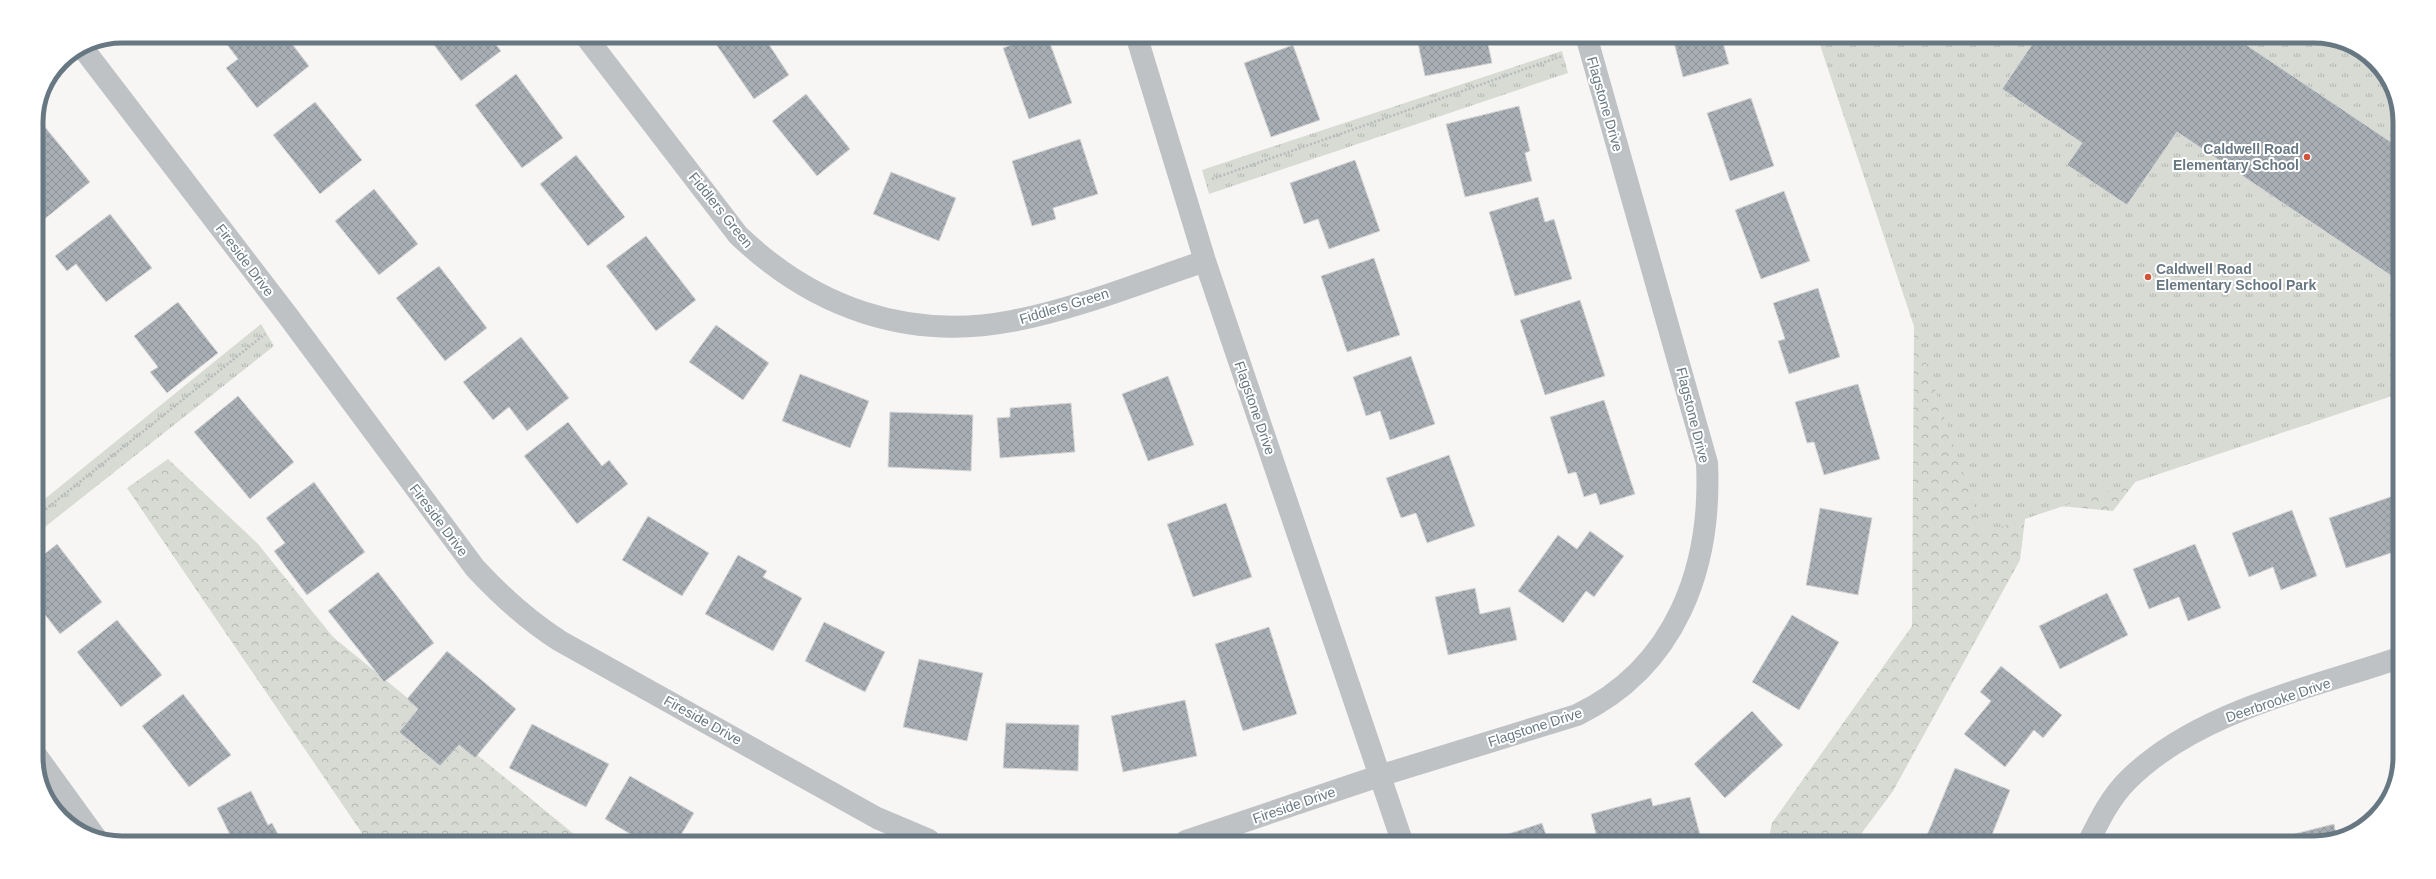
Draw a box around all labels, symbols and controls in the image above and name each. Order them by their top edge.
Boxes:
street label: Flagstone Drive [1584,55,1626,154]
place label: Caldwell Road Elementary School [2173,141,2299,173]
marker: Caldwell Road Elementary School [2302,152,2312,162]
street label: Fiddlers Green [686,169,756,251]
street label: Fireside Drive [213,221,277,299]
place label: Caldwell Road Elementary School Park [2156,261,2317,293]
marker: Caldwell Road Elementary School Park [2143,272,2153,282]
street label: Fiddlers Green [1017,285,1111,327]
street label: Flagstone Drive [1231,359,1279,457]
street label: Flagstone Drive [1673,365,1713,465]
street label: Fireside Drive [407,481,471,559]
street label: Deerbrooke Drive [2224,675,2333,725]
street label: Fireside Drive [661,692,745,748]
street label: Flagstone Drive [1486,704,1584,750]
street label: Fireside Drive [1251,783,1338,827]

